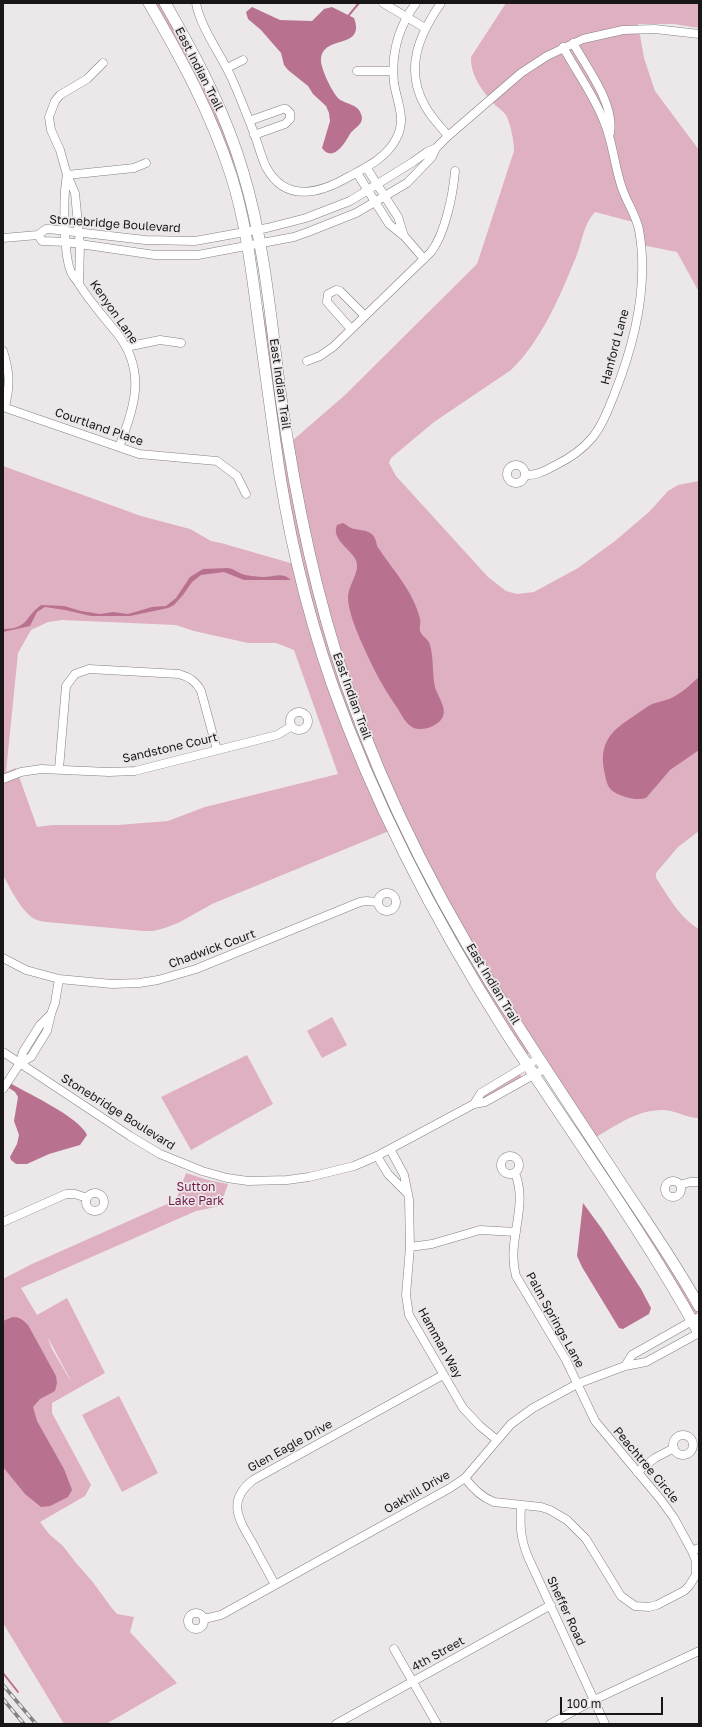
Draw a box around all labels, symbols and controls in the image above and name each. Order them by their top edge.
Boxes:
street label: East Indian Trail [172,25,226,113]
street label: Stonebridge Boulevard [49,212,181,236]
street label: Kenyon Lane [87,277,141,347]
street label: Hanford Lane [598,308,632,386]
street label: East Indian Trail [266,338,294,430]
street label: Courtland Place [53,405,145,449]
street label: East Indian Trail [330,650,374,742]
street label: Sandstone Court [121,730,219,766]
street label: Chadwick Court [167,927,257,971]
street label: East Indian Trail [463,941,523,1027]
street label: Stonebridge Boulevard [58,1071,178,1153]
park label: Sutton Lake Park [168,1180,224,1208]
street label: Palm Springs Lane [523,1270,587,1370]
street label: Hamman Way [415,1305,465,1381]
street label: Glen Eagle Drive [245,1417,335,1475]
street label: Peachtree Circle [610,1424,682,1506]
street label: Oakhill Drive [382,1467,452,1517]
street label: Sheffer Road [544,1574,588,1648]
street label: 4th Street [409,1634,467,1674]
scale bar [562,1689,665,1715]
text: 100 m [567,1696,601,1711]

